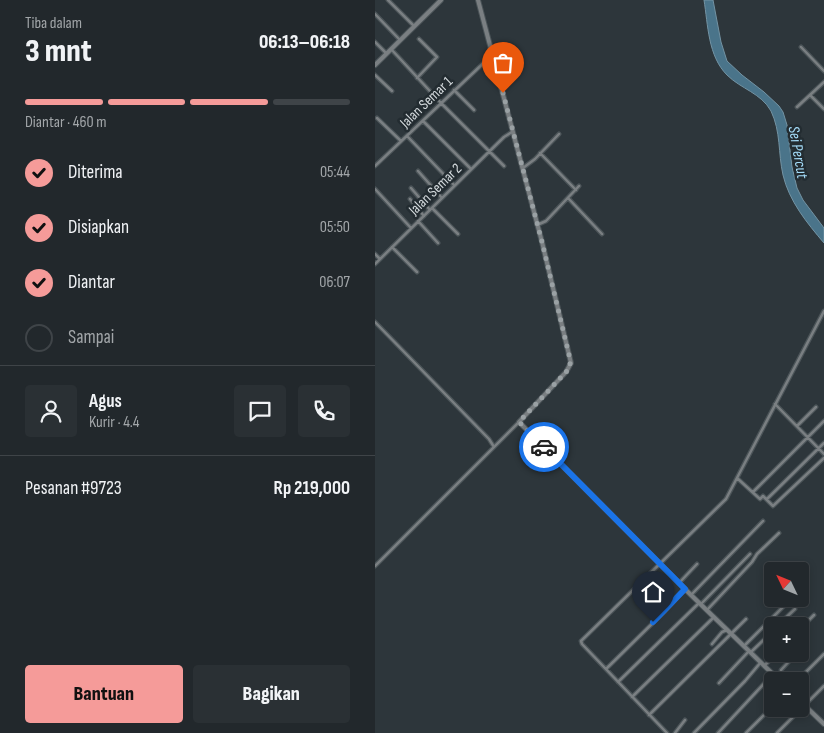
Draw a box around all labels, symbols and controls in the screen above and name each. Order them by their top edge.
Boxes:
text: Tiba dalam [25,14,82,33]
text: 06:13–06:18 [259,31,350,54]
text: 3 mnt [25,32,92,71]
pin [482,42,524,93]
icon: bag [489,49,517,77]
street label: Jalan Semar 1 [395,72,457,133]
text: Diantar · 460 m [25,113,106,132]
water label: Sei Percut [784,124,812,181]
icon: check [25,159,53,187]
street label: Jalan Semar 2 [404,159,466,220]
text: Diterima [68,161,123,184]
text: 05:44 [320,163,350,182]
icon: check [25,214,53,242]
text: Disiapkan [68,216,129,239]
text: 05:50 [320,218,350,237]
icon: check [25,269,53,297]
text: Diantar [68,271,115,294]
text: 06:07 [319,273,350,292]
text: Sampai [68,326,114,349]
button: person [25,385,77,437]
button: chat [234,385,286,437]
button: phone [298,385,350,437]
text: Agus [89,390,122,413]
text: Kurir · 4.4 [89,413,140,432]
courier [519,422,569,472]
icon: car [530,433,558,461]
text: Pesanan #9723 [25,477,122,500]
text: Rp 219,000 [274,477,350,500]
north arrow [764,562,809,608]
map controls [764,562,809,717]
pin [632,571,674,622]
icon: home [639,578,667,606]
button: + [764,617,809,662]
button: Bantuan [25,665,183,723]
button: Bagikan [193,665,350,723]
button: − [764,672,809,717]

